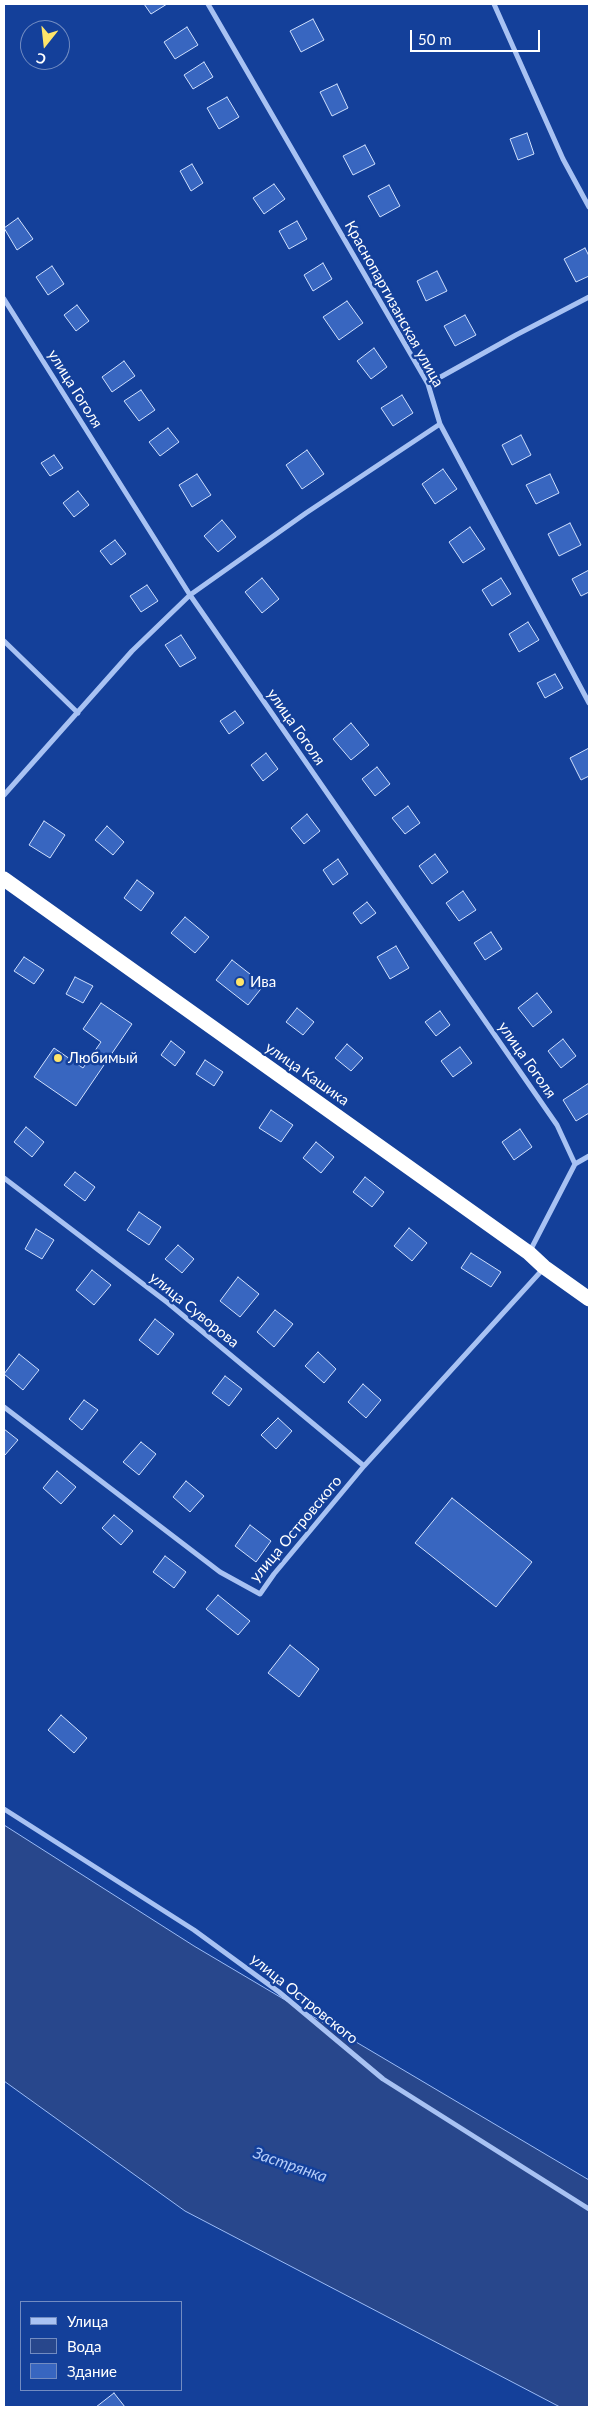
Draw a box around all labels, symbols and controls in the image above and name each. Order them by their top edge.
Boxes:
north arrow [20,20,70,70]
scale bar [413,20,543,52]
text: 50 m [418,30,452,48]
text: С [34,49,48,68]
street label: Краснопартизанская улица [341,218,447,390]
street label: улица Гоголя [44,346,106,432]
street label: улица Гоголя [263,685,329,769]
place label: Ива [250,973,276,991]
marker: Ива [234,976,246,988]
street label: улица Гоголя [494,1018,560,1102]
street label: улица Кашика [262,1038,352,1110]
place label: Любимый [68,1049,138,1067]
marker: Любимый [52,1052,64,1064]
street label: улица Суворова [146,1268,242,1352]
street label: улица Островского [246,1472,346,1586]
street label: улица Островского [247,1950,361,2048]
water label: Застрянка [251,2143,329,2187]
legend [20,2301,182,2391]
text: Улица [67,2312,108,2330]
text: Вода [67,2337,102,2355]
text: Здание [67,2362,117,2380]

